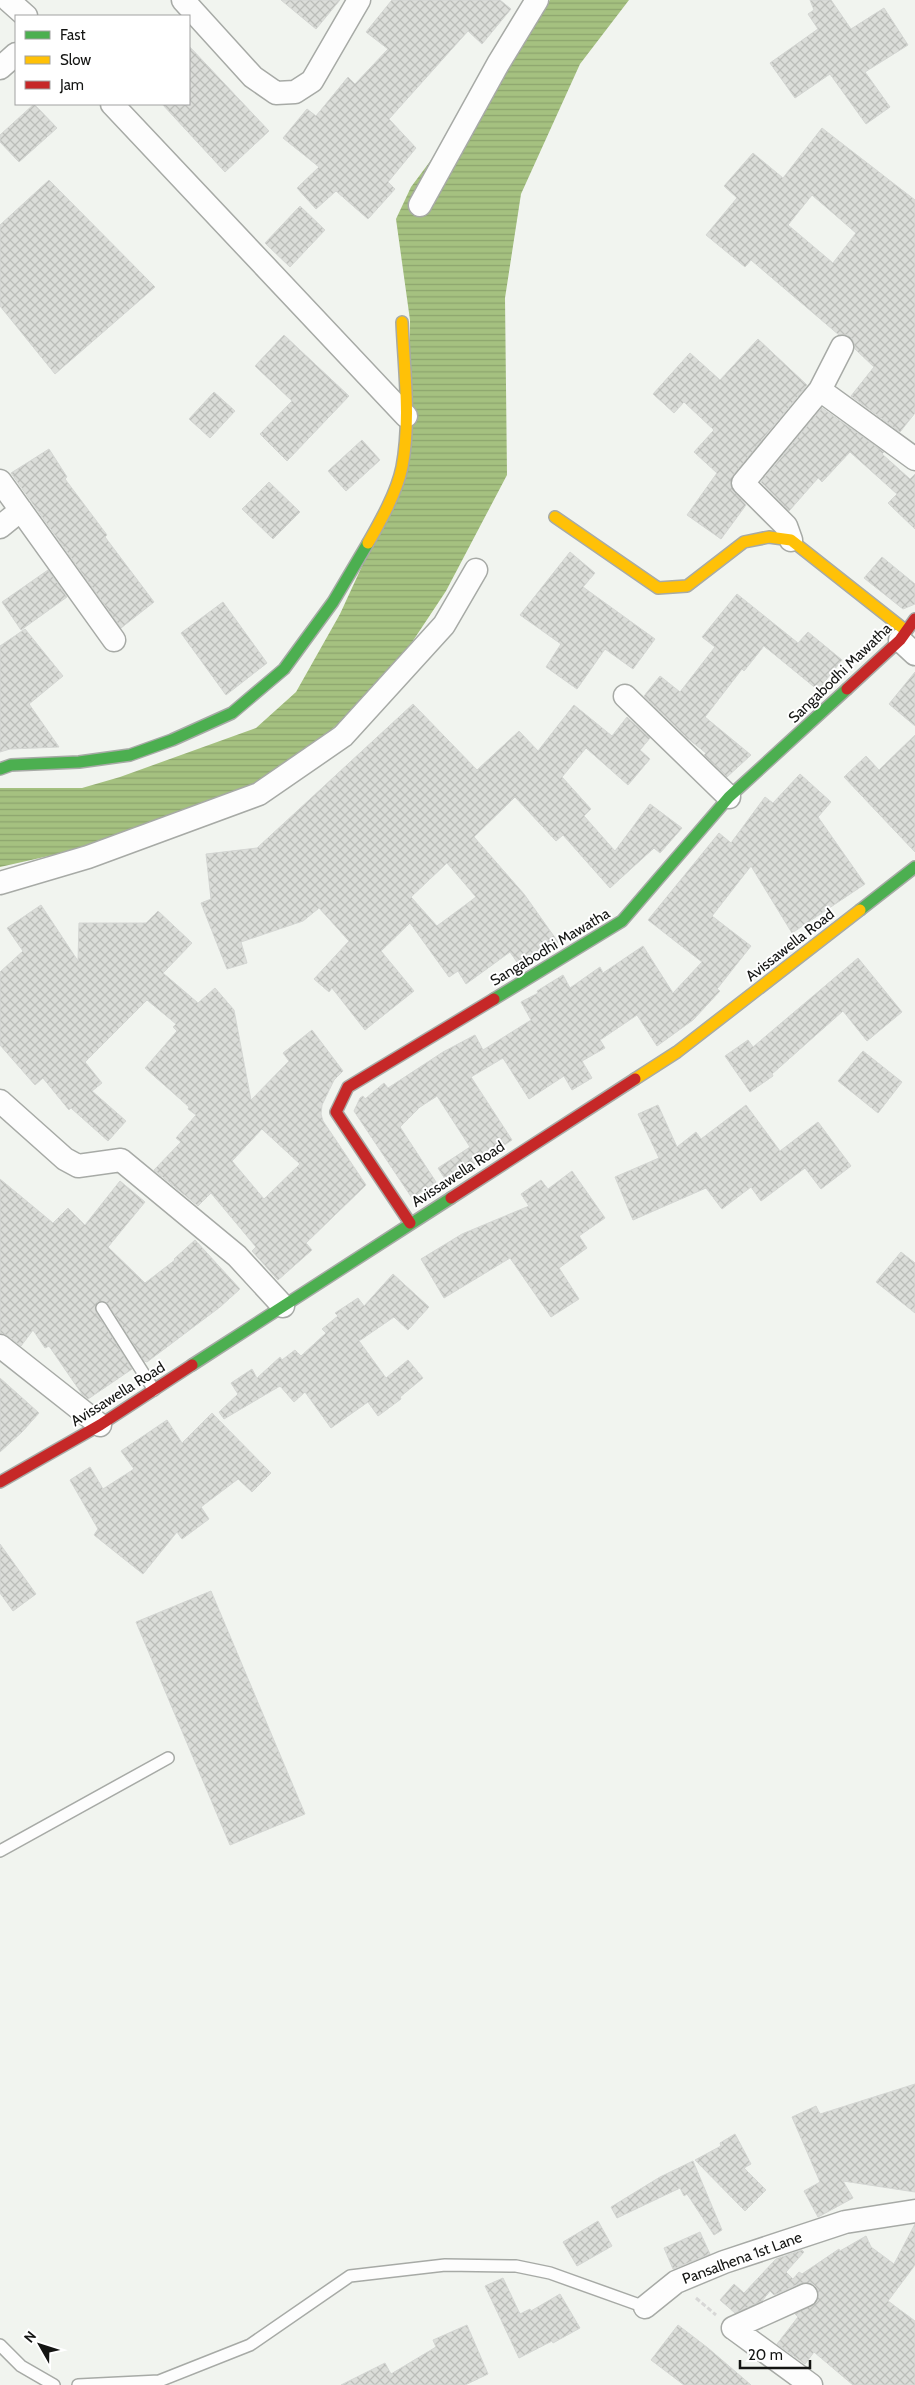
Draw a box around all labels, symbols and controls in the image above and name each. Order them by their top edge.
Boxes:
legend [15,15,190,105]
text: Fast [60,26,85,44]
text: Slow [60,51,91,69]
text: Jam [59,76,84,94]
street label: Sangabodhi Mawatha [785,619,896,727]
street label: Sangabodhi Mawatha [487,904,614,990]
street label: Avissawella Road [742,905,838,985]
street label: Avissawella Road [408,1137,508,1211]
street label: Avissawella Road [68,1358,168,1430]
street label: Pansalhena 1st Lane [680,2228,805,2288]
north arrow [15,2320,65,2370]
text: N [20,2327,40,2346]
scale bar [740,2338,810,2370]
text: 20 m [748,2346,783,2364]

